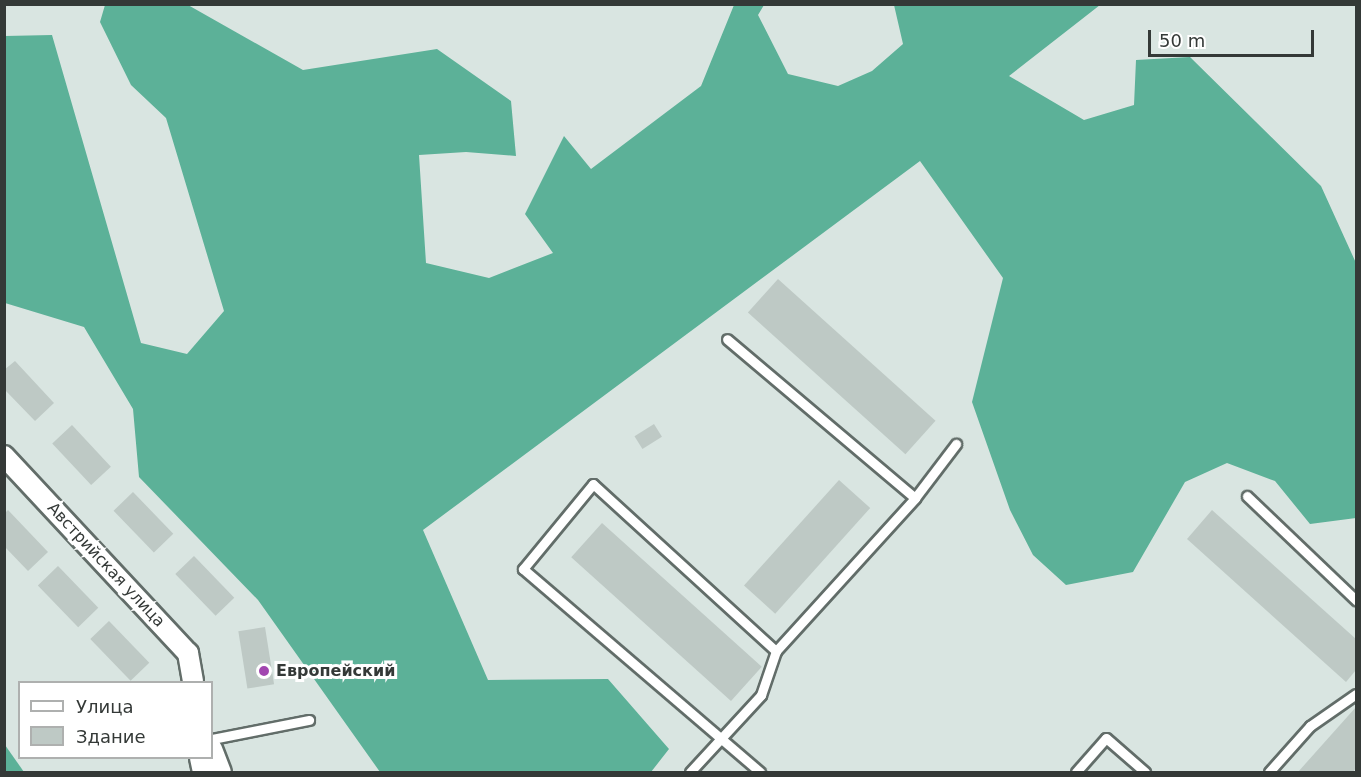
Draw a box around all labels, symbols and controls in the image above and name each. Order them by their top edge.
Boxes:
scale bar [1151,18,1318,56]
text: 50 m [1159,30,1205,51]
street label: Австрийская улица [43,499,169,631]
place label: Европейский [276,661,395,681]
marker: Европейский [257,664,271,678]
legend [18,681,213,759]
text: Улица [76,696,133,717]
text: Здание [76,726,146,747]

